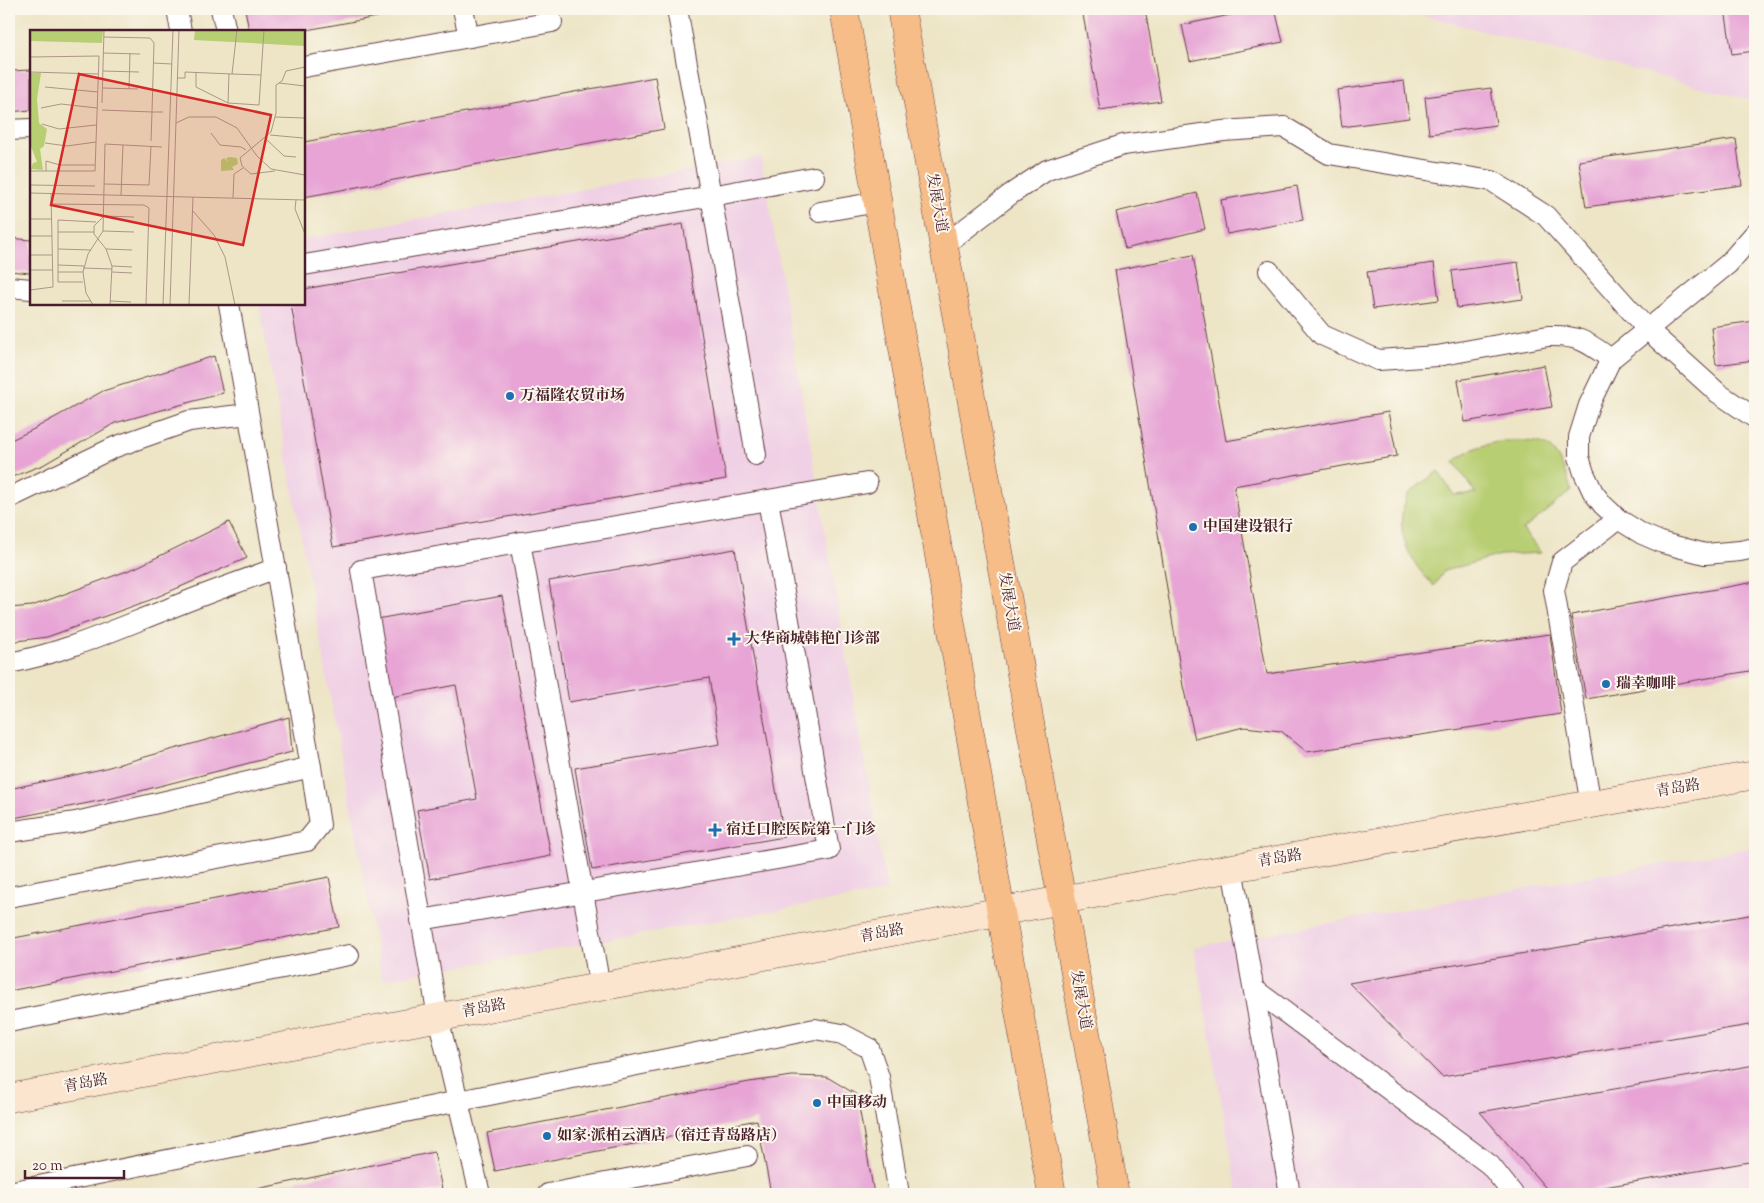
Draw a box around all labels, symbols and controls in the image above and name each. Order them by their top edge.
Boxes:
inset map [30,30,305,305]
street label: 发展大道 [920,172,952,234]
place label: 万福隆农贸市场 [520,386,625,407]
marker: 万福隆农贸市场 [504,390,516,402]
place label: 中国建设银行 [1203,517,1293,538]
marker: 中国建设银行 [1187,521,1199,533]
street label: 发展大道 [992,571,1024,633]
place label: 大华商城韩艳门诊部 [745,629,880,650]
marker: 大华商城韩艳门诊部 [727,632,741,646]
place label: 瑞幸咖啡 [1616,674,1676,695]
marker: 瑞幸咖啡 [1600,678,1612,690]
street label: 青岛路 [1654,775,1702,803]
place label: 宿迁口腔医院第一门诊 [726,820,876,841]
marker: 宿迁口腔医院第一门诊 [708,823,722,837]
street label: 青岛路 [1256,845,1304,873]
street label: 青岛路 [858,919,906,949]
street label: 发展大道 [1064,969,1096,1031]
street label: 青岛路 [460,994,508,1024]
street label: 青岛路 [62,1069,110,1099]
place label: 中国移动 [827,1093,887,1114]
marker: 中国移动 [811,1097,823,1109]
place label: 如家·派柏云酒店（宿迁青岛路店） [557,1126,786,1147]
marker: 如家·派柏云酒店（宿迁青岛路店） [541,1130,553,1142]
scale bar [25,1148,124,1180]
text: 20 m [32,1156,63,1177]

